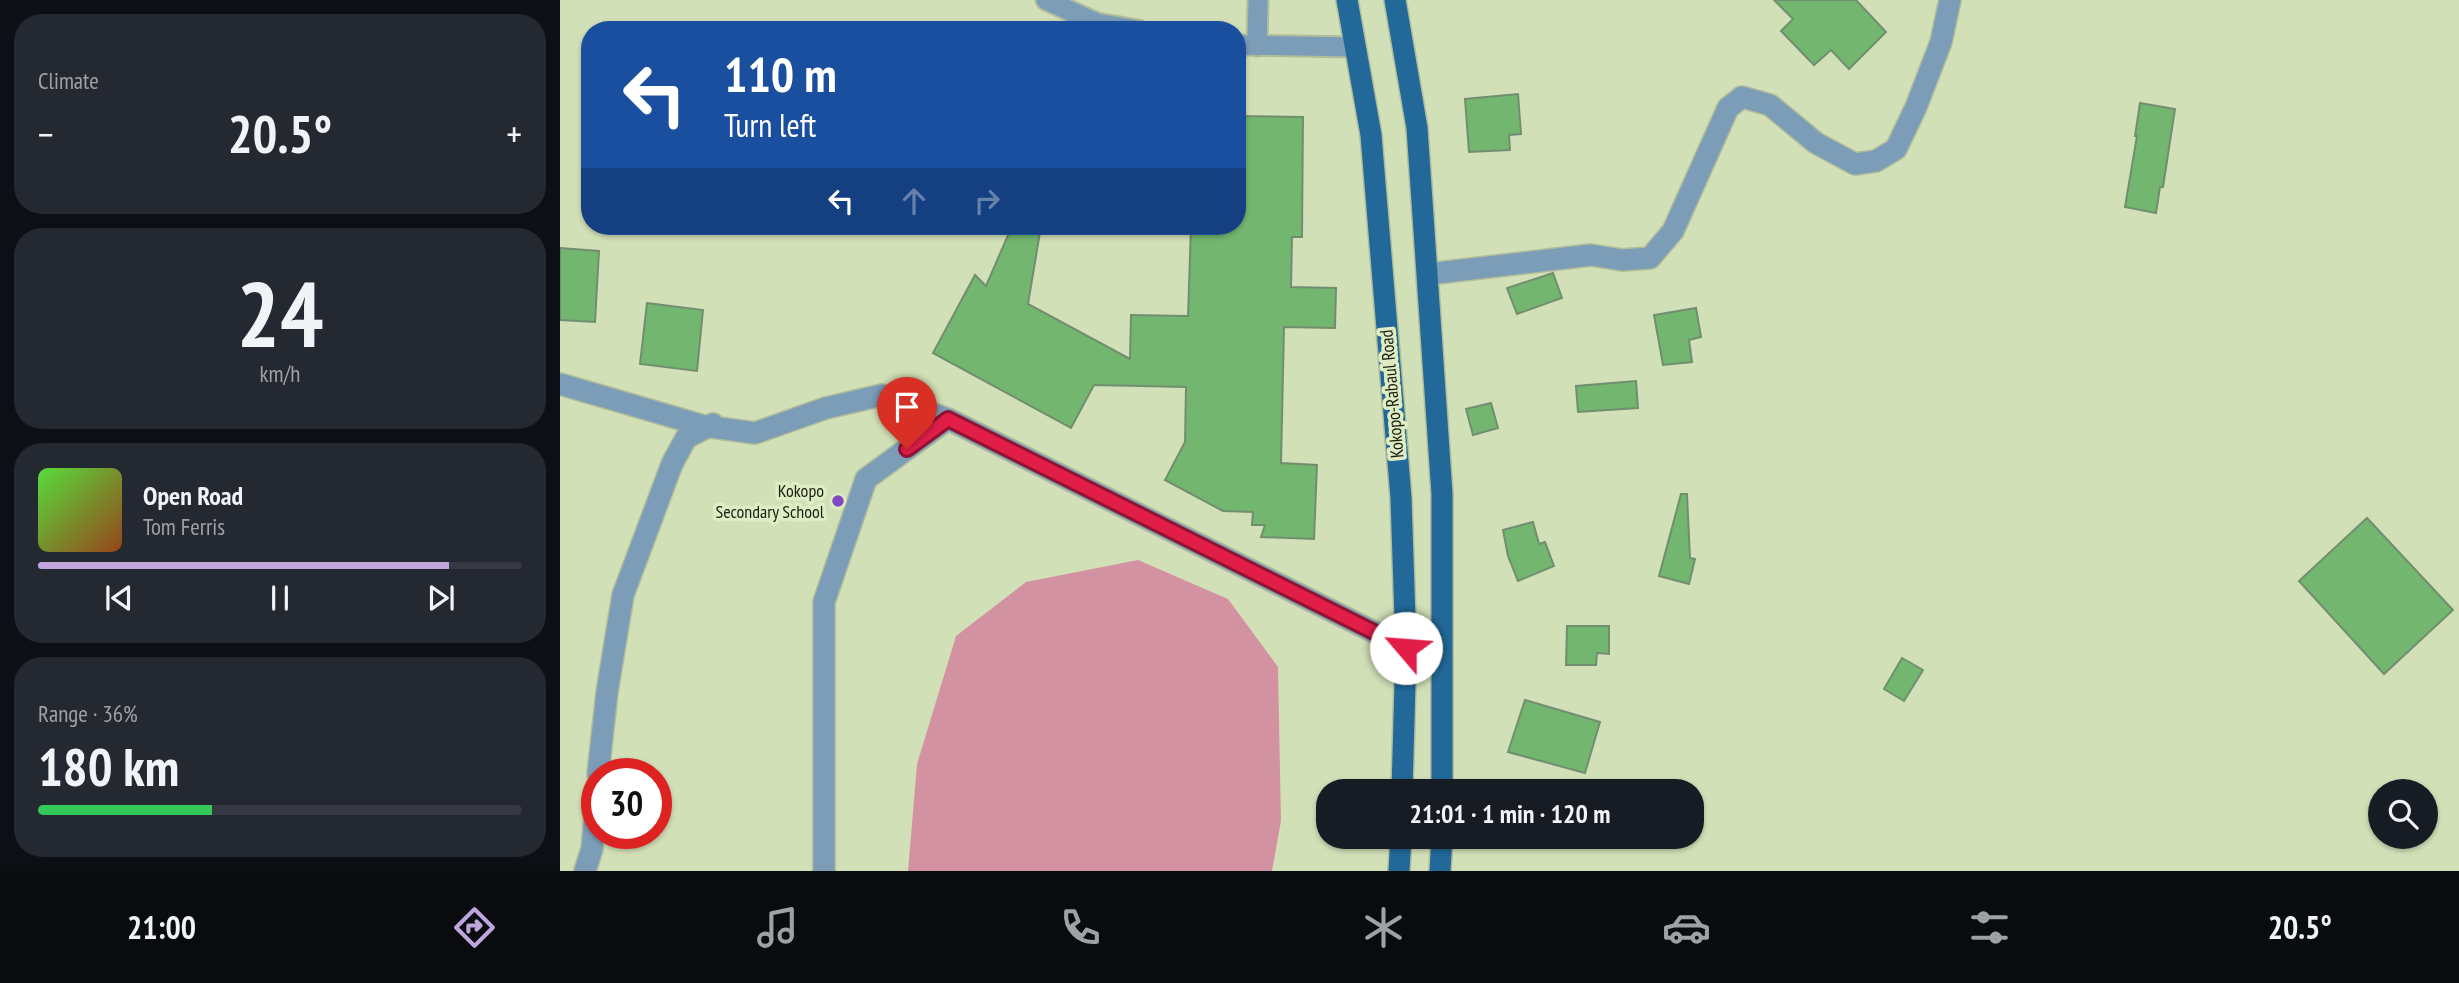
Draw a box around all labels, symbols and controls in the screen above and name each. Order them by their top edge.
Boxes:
text: 110 m [724,42,837,106]
icon: left [609,49,700,140]
text: Climate [38,66,99,95]
text: 20.5° [228,100,332,167]
text: Turn left [724,104,816,146]
text: − [38,109,54,158]
text: + [506,109,522,158]
icon: left [822,182,860,220]
icon: ahead [895,182,933,220]
icon: right [968,182,1006,220]
text: 24 [237,254,324,372]
street label: Kokopo-Rabaul Road [1374,329,1409,459]
text: km/h [260,359,300,388]
pin [877,377,937,449]
icon: arrive [888,388,926,426]
text: Open Road [143,479,243,512]
place label: Kokopo Secondary School [715,479,825,523]
marker: Kokopo Secondary School [830,493,846,509]
text: Tom Ferris [143,512,225,541]
icon: previous [100,579,138,617]
icon: pause [261,579,299,617]
icon: next [422,579,460,617]
position arrow [1369,611,1443,685]
text: Range · 36% [38,699,138,728]
text: 180 km [38,733,179,800]
speed limit sign: 30 [581,758,672,849]
map controls [2368,779,2438,849]
button: search [2368,779,2438,849]
text: 21:01 · 1 min · 120 m [1410,797,1610,830]
icon: directions [450,903,499,952]
icon: music [753,903,802,952]
icon: phone [1056,903,1105,952]
icon: climate [1359,903,1408,952]
icon: car [1662,903,1711,952]
icon: filters [1965,903,2014,952]
text: 21:00 [127,906,196,948]
text: 20.5° [2268,906,2332,948]

